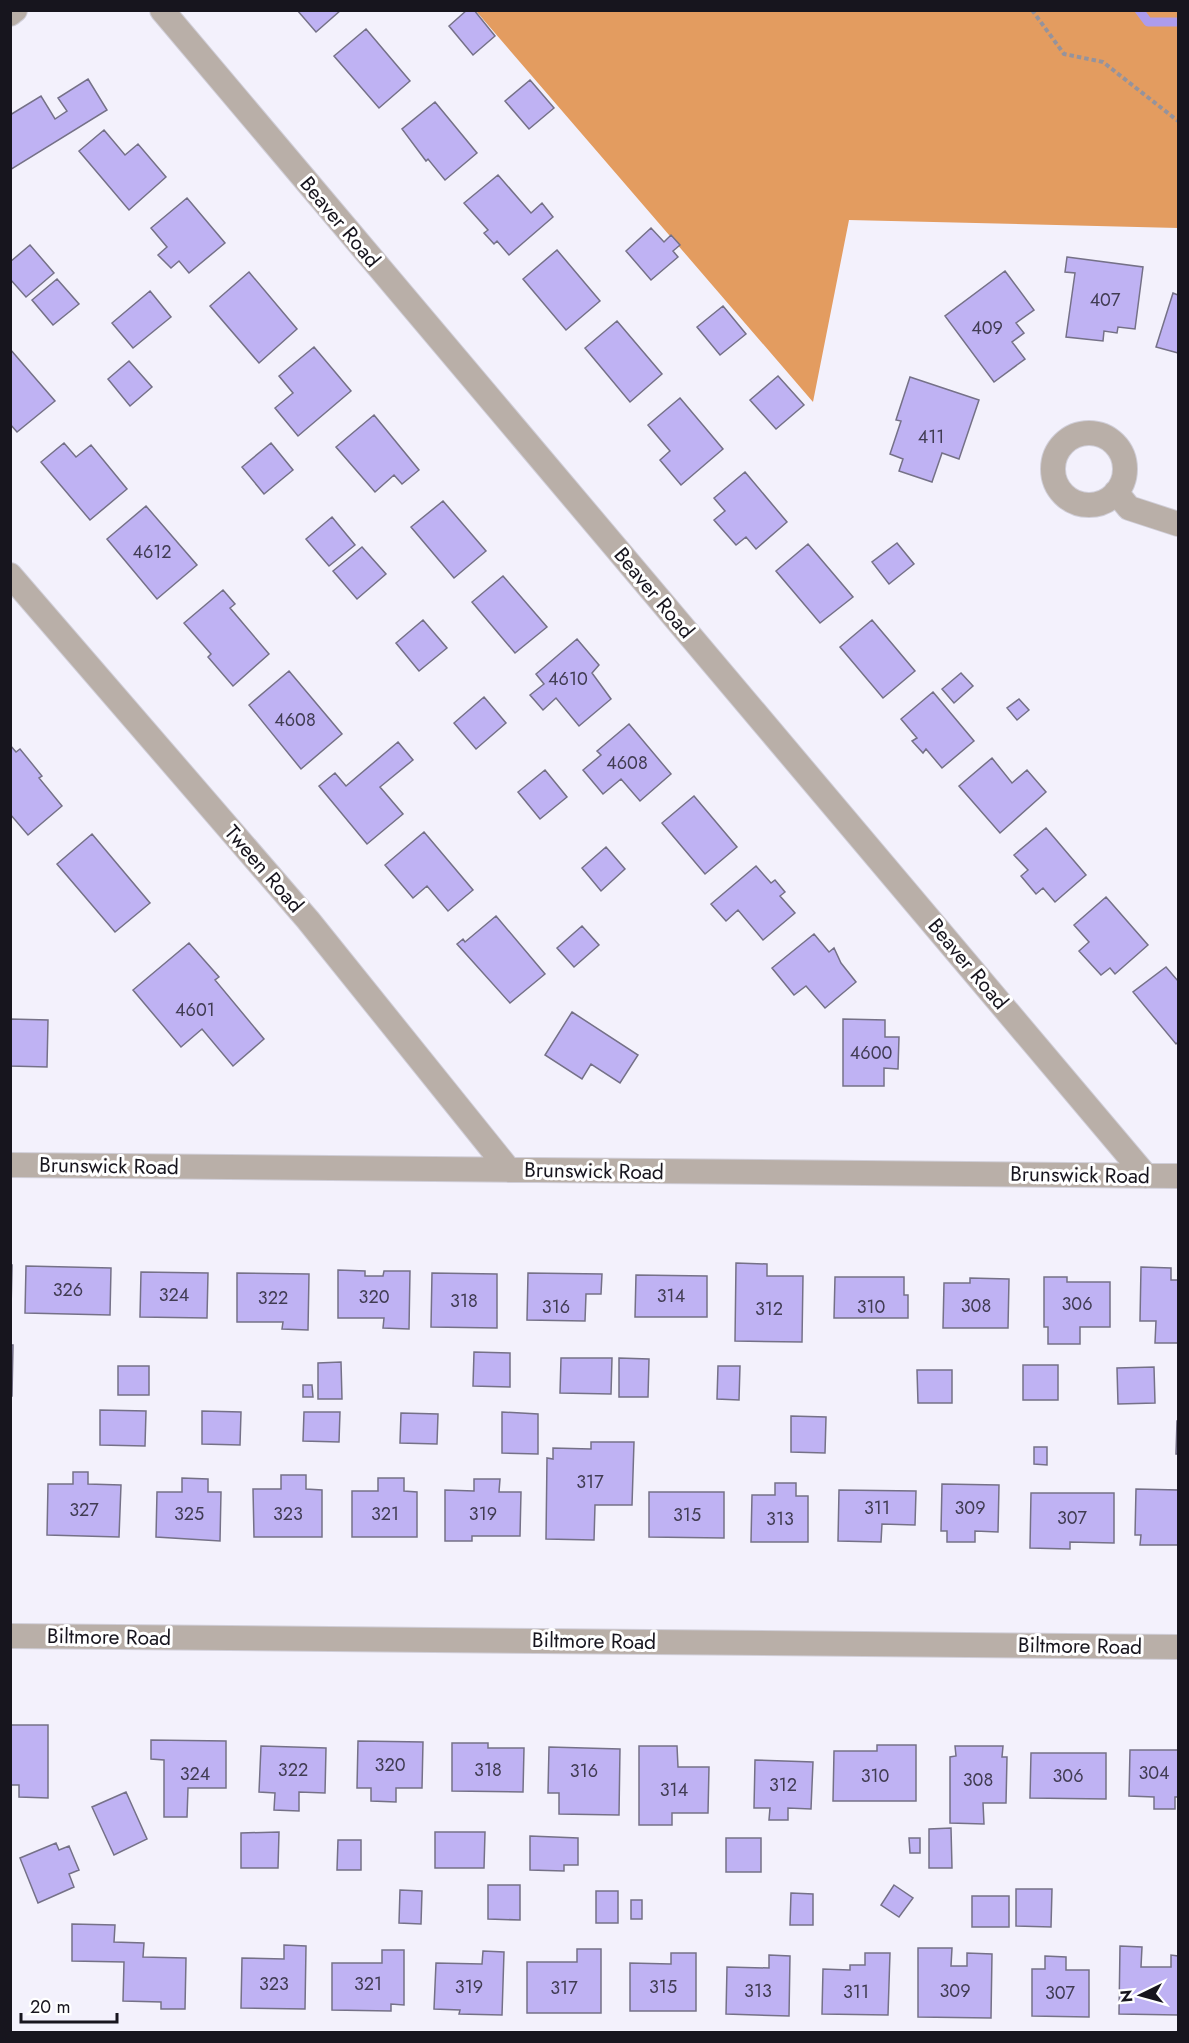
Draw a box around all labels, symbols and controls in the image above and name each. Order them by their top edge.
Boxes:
street label: Beaver Road [293,170,387,274]
house number: 407 [1090,287,1121,313]
house number: 409 [971,315,1003,341]
house number: 411 [918,424,944,450]
house number: 4612 [132,539,172,565]
street label: Beaver Road [607,541,701,645]
house number: 4610 [548,666,588,692]
house number: 4608 [274,707,316,733]
house number: 4608 [606,750,648,776]
street label: Tween Road [217,819,311,919]
street label: Beaver Road [921,912,1015,1016]
house number: 4601 [175,997,215,1023]
house number: 4600 [850,1040,892,1066]
street label: Brunswick Road [39,1150,179,1182]
street label: Brunswick Road [524,1155,664,1187]
street label: Brunswick Road [1010,1159,1150,1191]
house number: 326 [53,1277,83,1303]
house number: 324 [159,1282,189,1308]
house number: 314 [657,1283,685,1309]
house number: 320 [359,1284,390,1310]
house number: 322 [258,1285,288,1311]
house number: 318 [450,1288,478,1314]
house number: 306 [1062,1291,1093,1317]
house number: 308 [961,1293,991,1319]
house number: 316 [542,1294,570,1320]
house number: 310 [857,1294,886,1320]
house number: 312 [755,1296,783,1322]
house number: 317 [576,1469,604,1495]
house number: 311 [864,1495,890,1521]
house number: 309 [955,1495,986,1521]
house number: 327 [69,1497,99,1523]
house number: 325 [174,1501,204,1527]
house number: 323 [273,1501,303,1527]
house number: 321 [371,1501,399,1527]
house number: 319 [469,1501,497,1527]
house number: 315 [673,1502,701,1528]
house number: 307 [1057,1505,1088,1531]
house number: 313 [766,1506,794,1532]
street label: Biltmore Road [47,1621,171,1653]
street label: Biltmore Road [532,1625,656,1657]
street label: Biltmore Road [1018,1630,1142,1662]
house number: 320 [375,1752,406,1778]
house number: 322 [278,1757,308,1783]
house number: 318 [474,1757,502,1783]
house number: 316 [570,1758,598,1784]
house number: 304 [1138,1760,1170,1786]
house number: 324 [180,1761,210,1787]
house number: 310 [861,1763,890,1789]
house number: 306 [1053,1763,1084,1789]
house number: 308 [963,1767,993,1793]
house number: 312 [769,1772,797,1798]
house number: 314 [660,1777,688,1803]
north arrow [1111,1965,1171,2025]
house number: 323 [259,1971,289,1997]
house number: 321 [354,1971,382,1997]
house number: 319 [455,1974,483,2000]
house number: 315 [649,1974,677,2000]
house number: 317 [550,1975,578,2001]
house number: 313 [744,1978,772,2004]
house number: 309 [940,1978,971,2004]
house number: 311 [843,1979,869,2005]
house number: 307 [1045,1980,1076,2006]
scale bar [21,1986,117,2024]
text: N [1115,1989,1139,2004]
text: 20 m [30,1994,70,2020]

